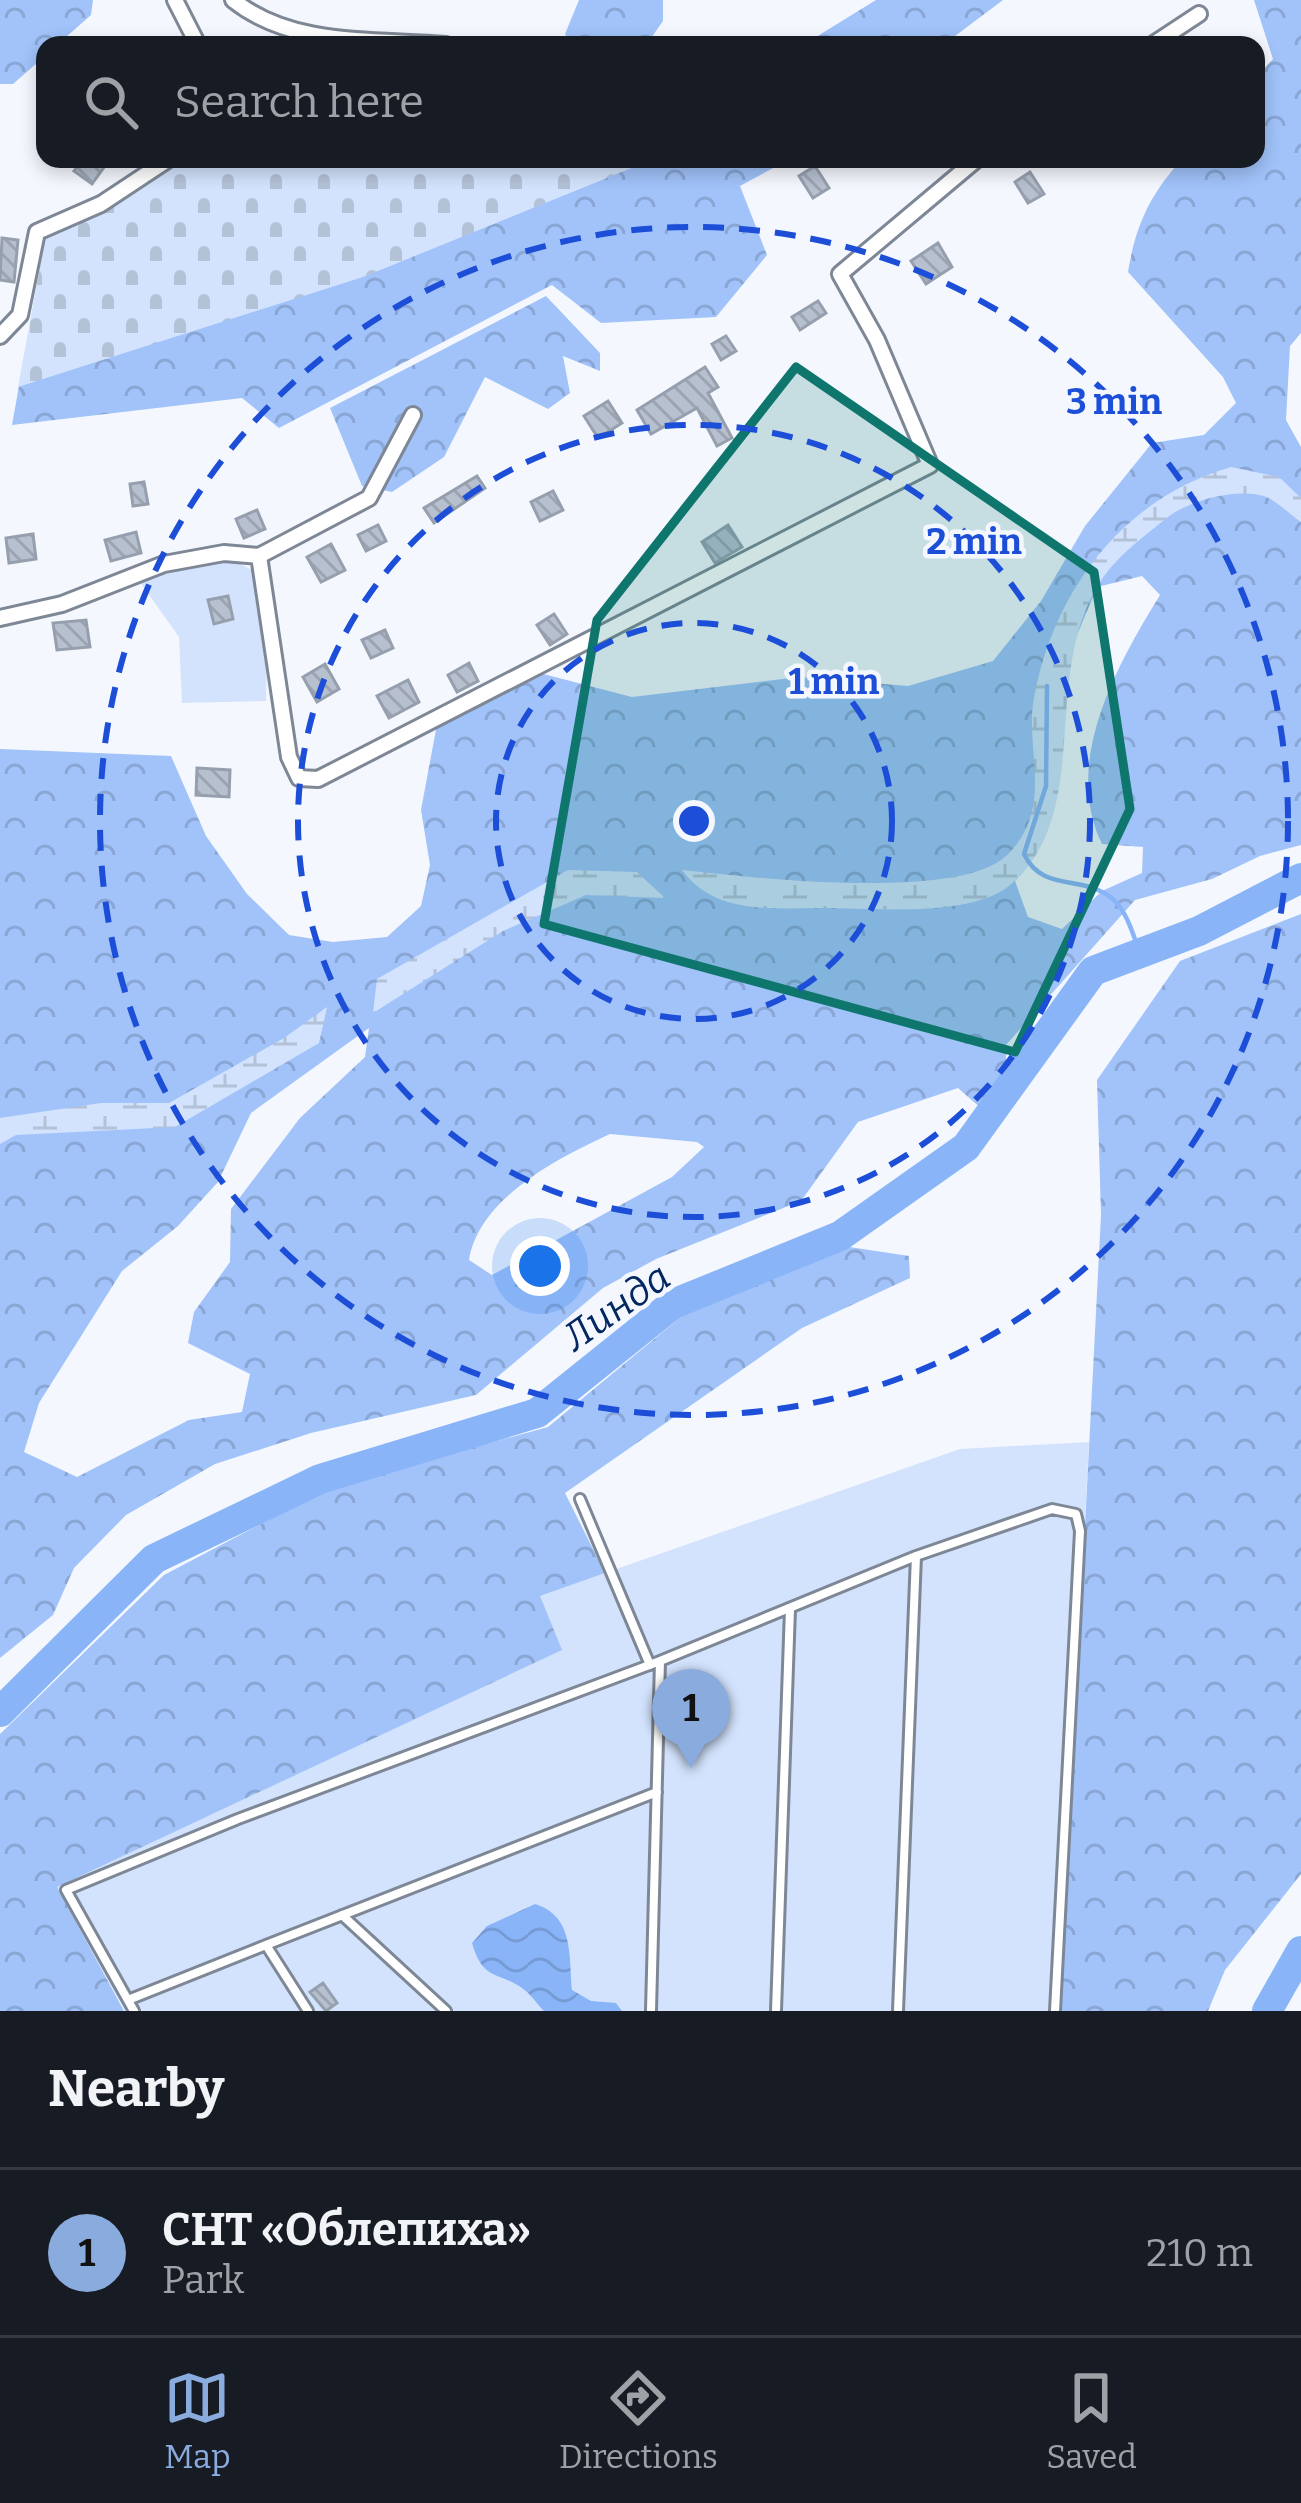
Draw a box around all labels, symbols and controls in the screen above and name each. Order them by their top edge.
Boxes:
search box [36,36,1265,168]
icon: search [78,69,144,135]
text: Search here [174,75,424,129]
text: 3 min [1066,380,1162,424]
text: 2 min [926,520,1022,564]
text: 1 min [788,660,880,704]
centre of rings [673,800,715,842]
your location [510,1236,570,1296]
water label: Линда [553,1254,679,1361]
pin: 1 [652,1669,730,1768]
text: Nearby [48,2058,224,2120]
text: СНТ «Облепиха» [162,2203,531,2257]
text: 1 [79,2230,95,2276]
text: 210 m [1146,2230,1253,2276]
text: Park [162,2257,244,2303]
tab: Map [164,2365,231,2477]
tab: Directions [559,2365,718,2477]
tab: Saved [1046,2365,1137,2477]

